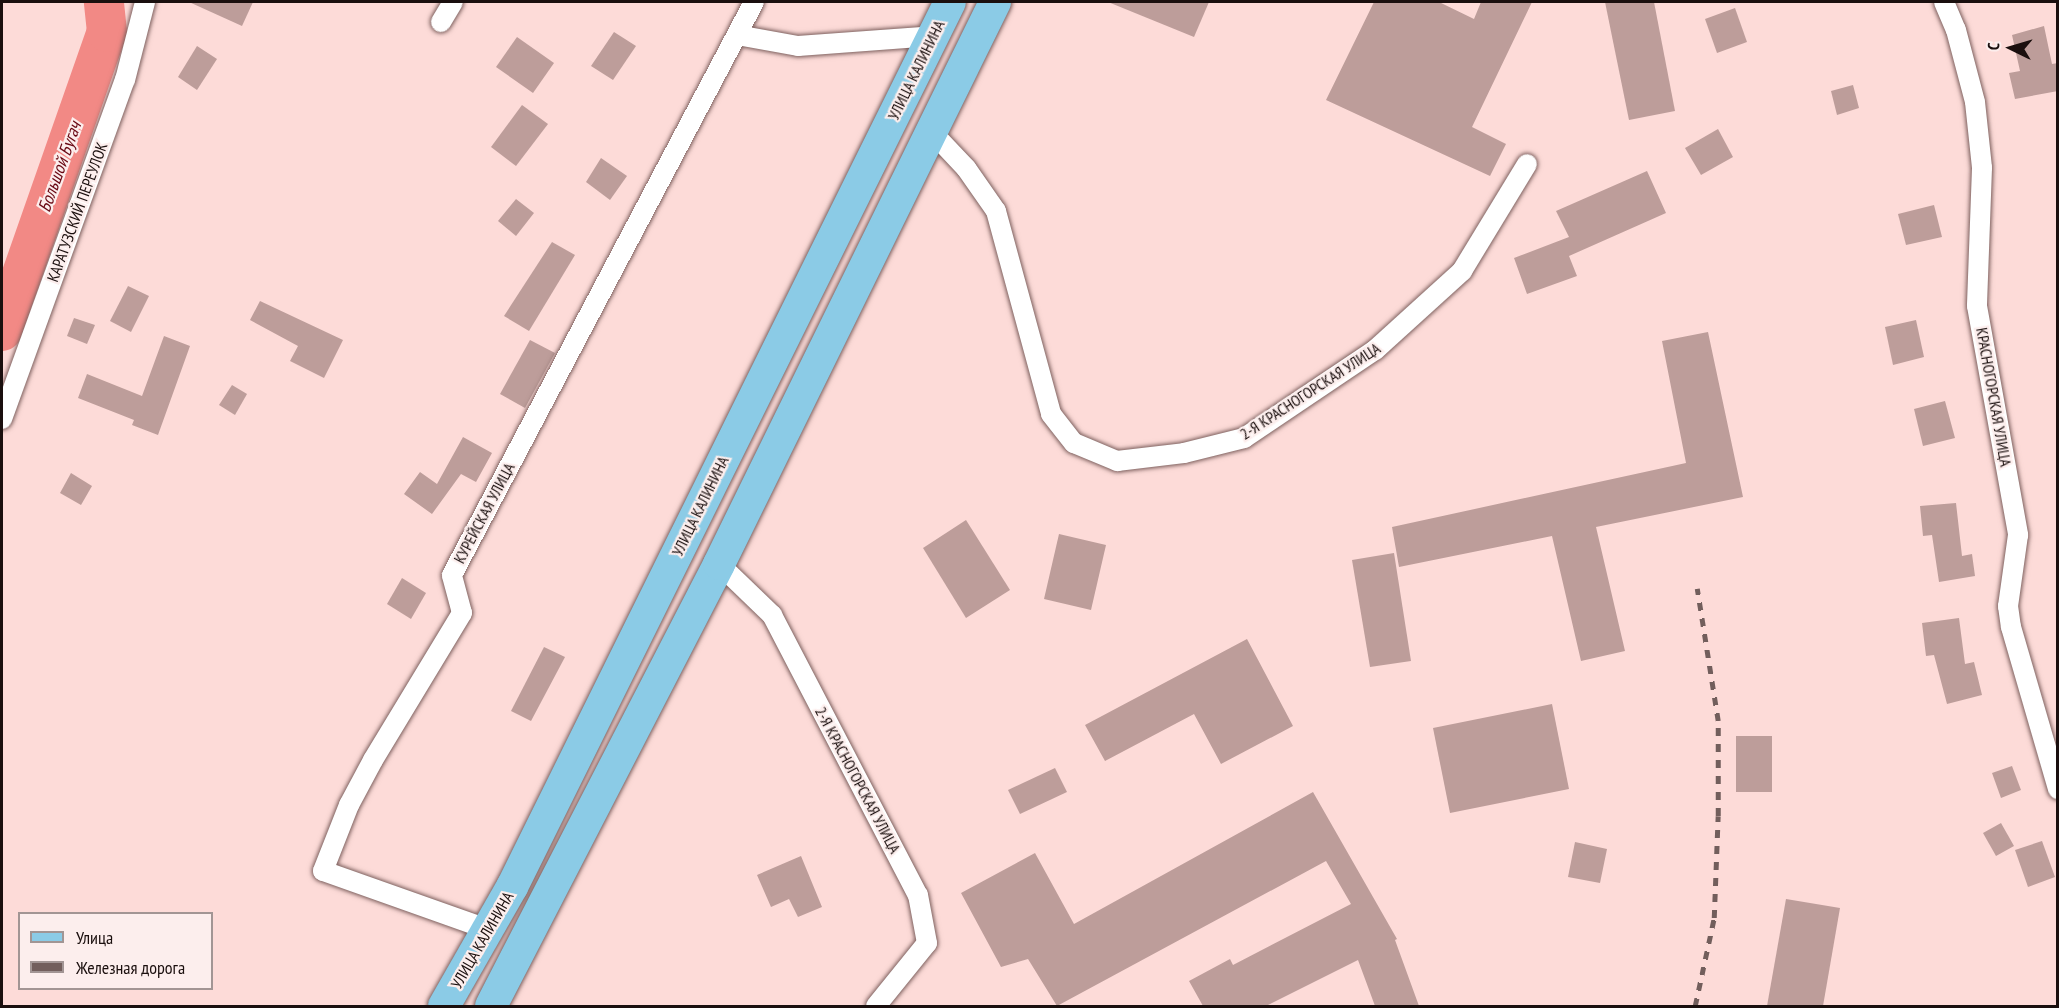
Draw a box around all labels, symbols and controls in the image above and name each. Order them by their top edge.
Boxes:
street label: УЛИЦА КАЛИНИНА [883,17,949,123]
north arrow [1981,18,2041,78]
text: С [1983,42,2003,51]
water label: Большой Бугач [34,119,86,215]
street label: КАРАТУЗСКИЙ ПЕРЕУЛОК [43,140,111,284]
street label: КРАСНОГОРСКАЯ УЛИЦА [1972,326,2016,468]
street label: 2-Я КРАСНОГОРСКАЯ УЛИЦА [1236,338,1384,444]
street label: УЛИЦА КАЛИНИНА [667,453,733,559]
street label: КУРЕЙСКАЯ УЛИЦА [449,459,519,567]
street label: 2-Я КРАСНОГОРСКАЯ УЛИЦА [811,703,905,857]
street label: УЛИЦА КАЛИНИНА [446,888,518,992]
legend [18,912,213,990]
text: Улица [76,926,113,949]
text: Железная дорога [76,956,185,979]

